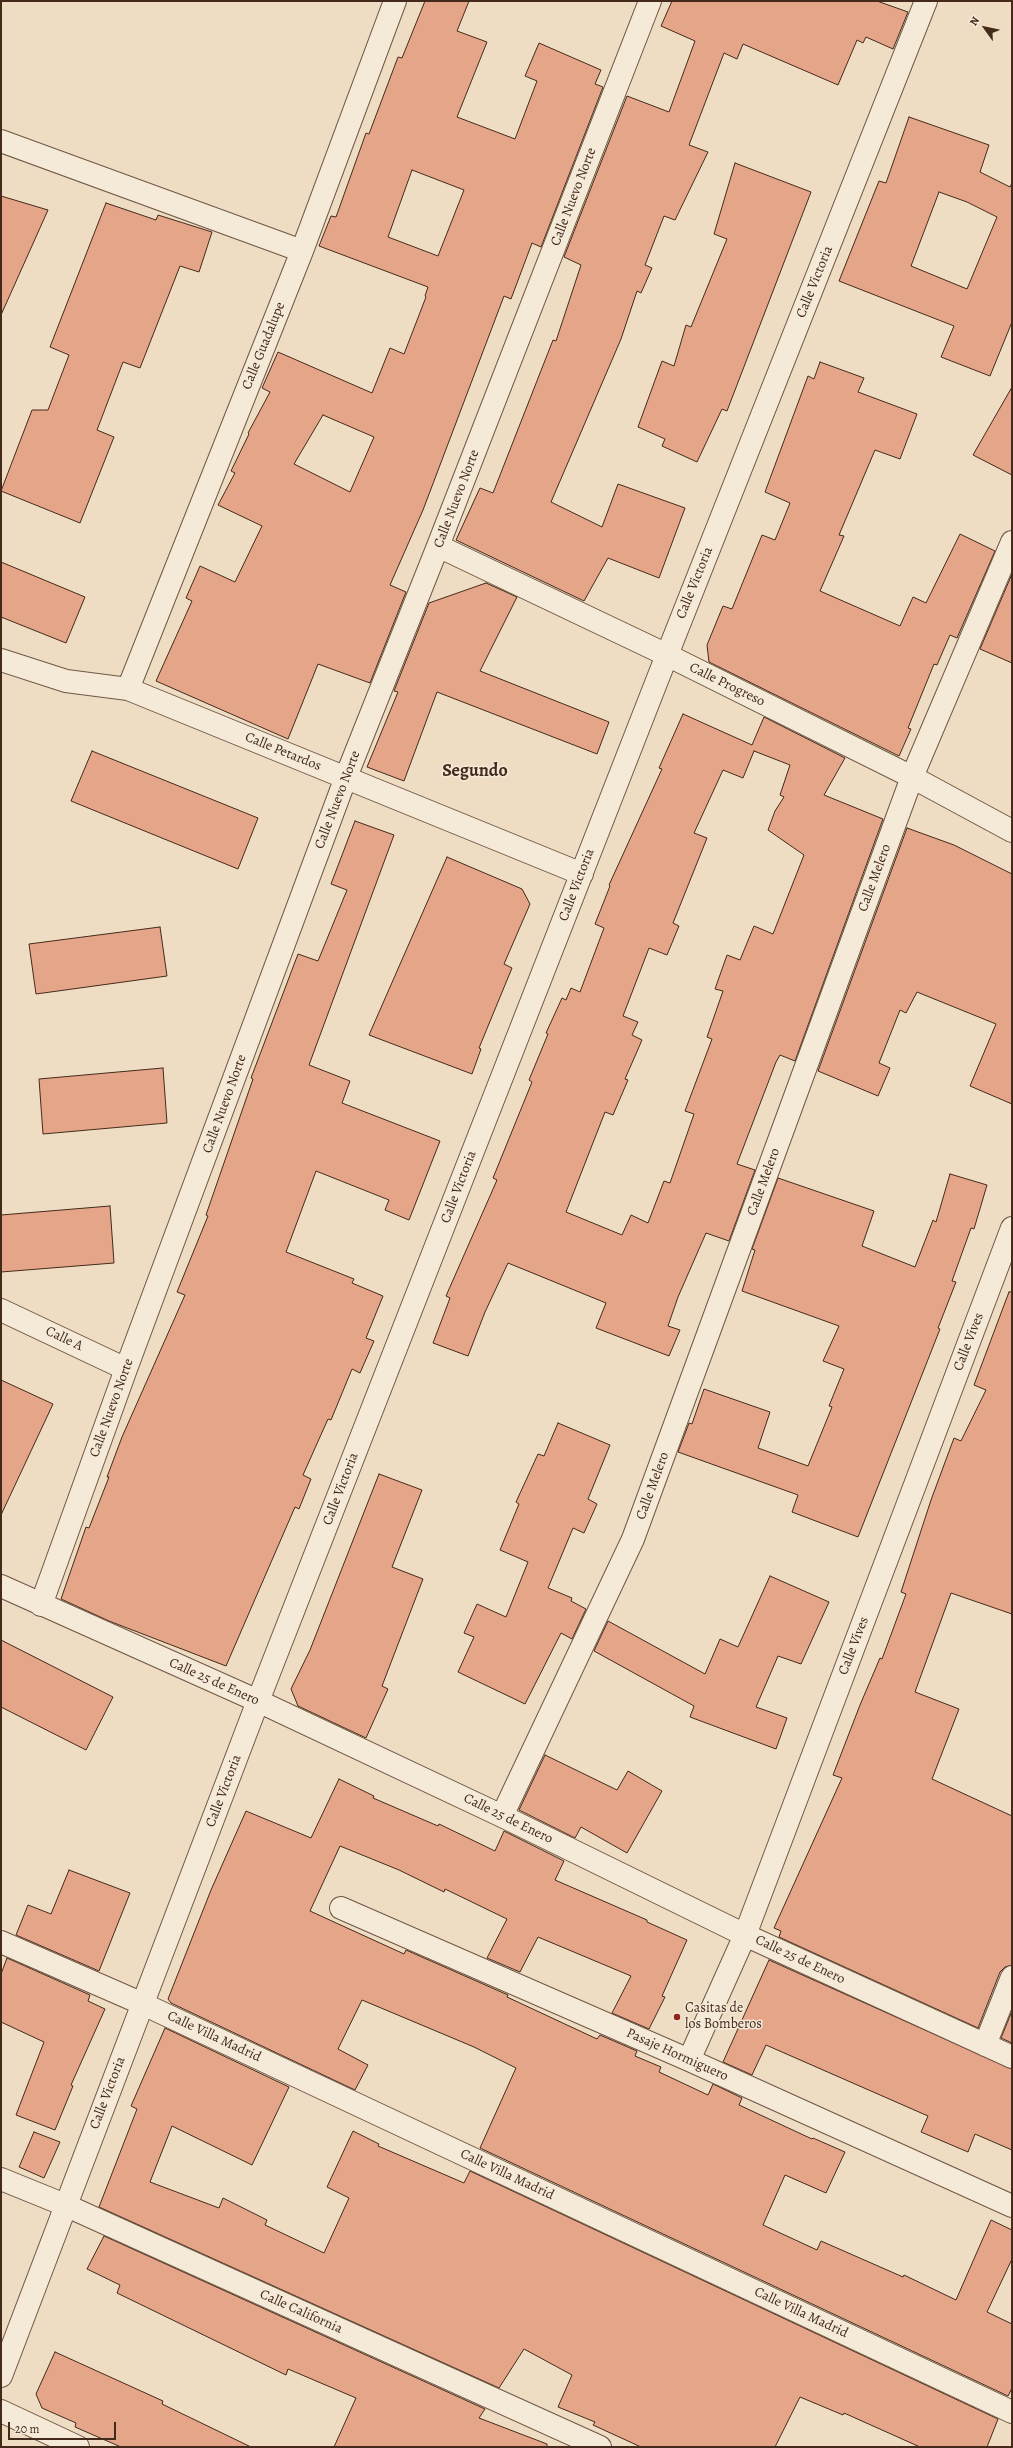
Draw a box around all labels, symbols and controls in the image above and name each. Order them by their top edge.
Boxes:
north arrow [965,8,1005,48]
text: N [966,14,983,29]
street label: Calle Nuevo Norte [548,146,600,248]
street label: Calle Victoria [793,243,837,321]
street label: Calle Guadalupe [239,300,289,392]
street label: Calle Nuevo Norte [431,448,483,550]
street label: Calle Victoria [673,544,717,622]
street label: Calle Progreso [686,659,768,711]
street label: Calle Petardos [242,729,324,775]
street label: Calle Nuevo Norte [312,749,364,851]
district label: Segundo [442,761,508,783]
street label: Calle Melero [855,842,895,914]
street label: Calle Victoria [555,846,599,924]
street label: Calle Nuevo Norte [199,1052,251,1156]
street label: Calle Melero [744,1146,784,1218]
street label: Calle Victoria [437,1148,481,1226]
street label: Calle Vives [950,1311,988,1373]
street label: Calle A [43,1323,85,1355]
street label: Calle Nuevo Norte [86,1356,138,1460]
street label: Calle Victoria [319,1450,363,1528]
street label: Calle Melero [633,1450,673,1522]
street label: Calle Vives [835,1615,873,1677]
street label: Calle 25 de Enero [166,1655,262,1709]
street label: Calle Victoria [202,1752,246,1830]
street label: Calle 25 de Enero [461,1790,555,1848]
street label: Calle 25 de Enero [752,1932,848,1988]
place label: Casitas de los Bomberos [685,2001,762,2034]
street label: Calle Villa Madrid [164,2008,264,2066]
marker: Casitas de los Bomberos [672,2012,682,2022]
street label: Pasaje Hormiguero [623,2025,731,2085]
street label: Calle Victoria [86,2054,130,2132]
street label: Calle Villa Madrid [457,2146,557,2204]
street label: Calle Villa Madrid [751,2284,851,2342]
street label: Calle California [257,2286,345,2338]
scale bar [10,2414,118,2440]
text: 20 m [15,2421,39,2437]

